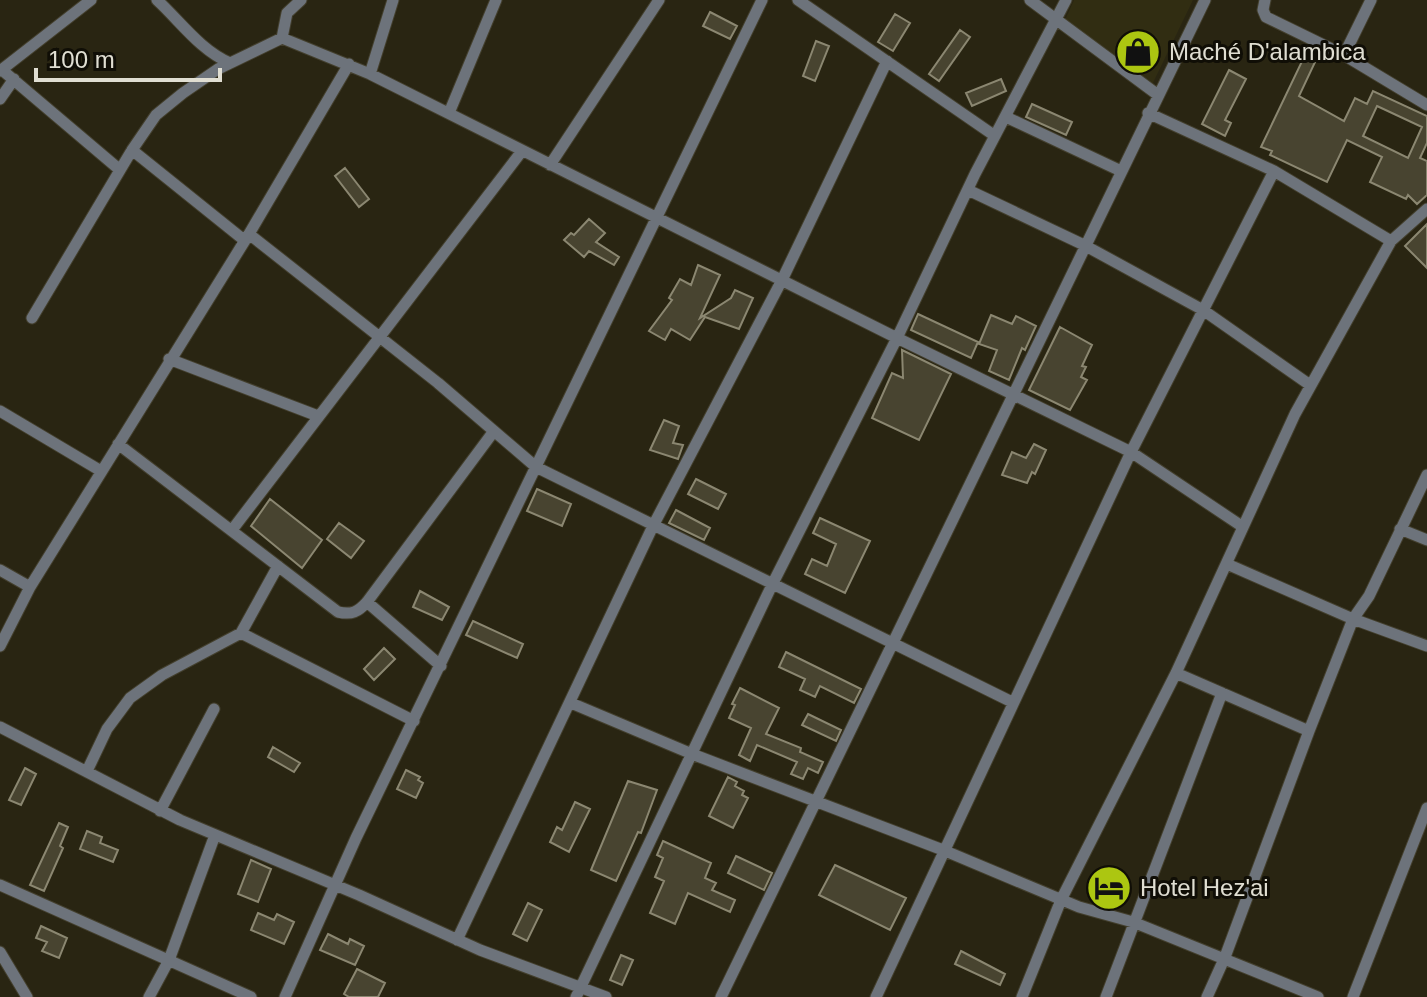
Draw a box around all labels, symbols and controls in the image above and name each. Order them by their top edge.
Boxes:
shop icon: Maché D'alambica [1114,28,1162,76]
scale bar [36,32,220,82]
place label: Maché D'alambica [1169,38,1366,65]
text: 100 m [48,46,115,73]
hotel icon: Hotel Hez'ai [1085,864,1133,912]
place label: Hotel Hez'ai [1140,874,1269,901]

